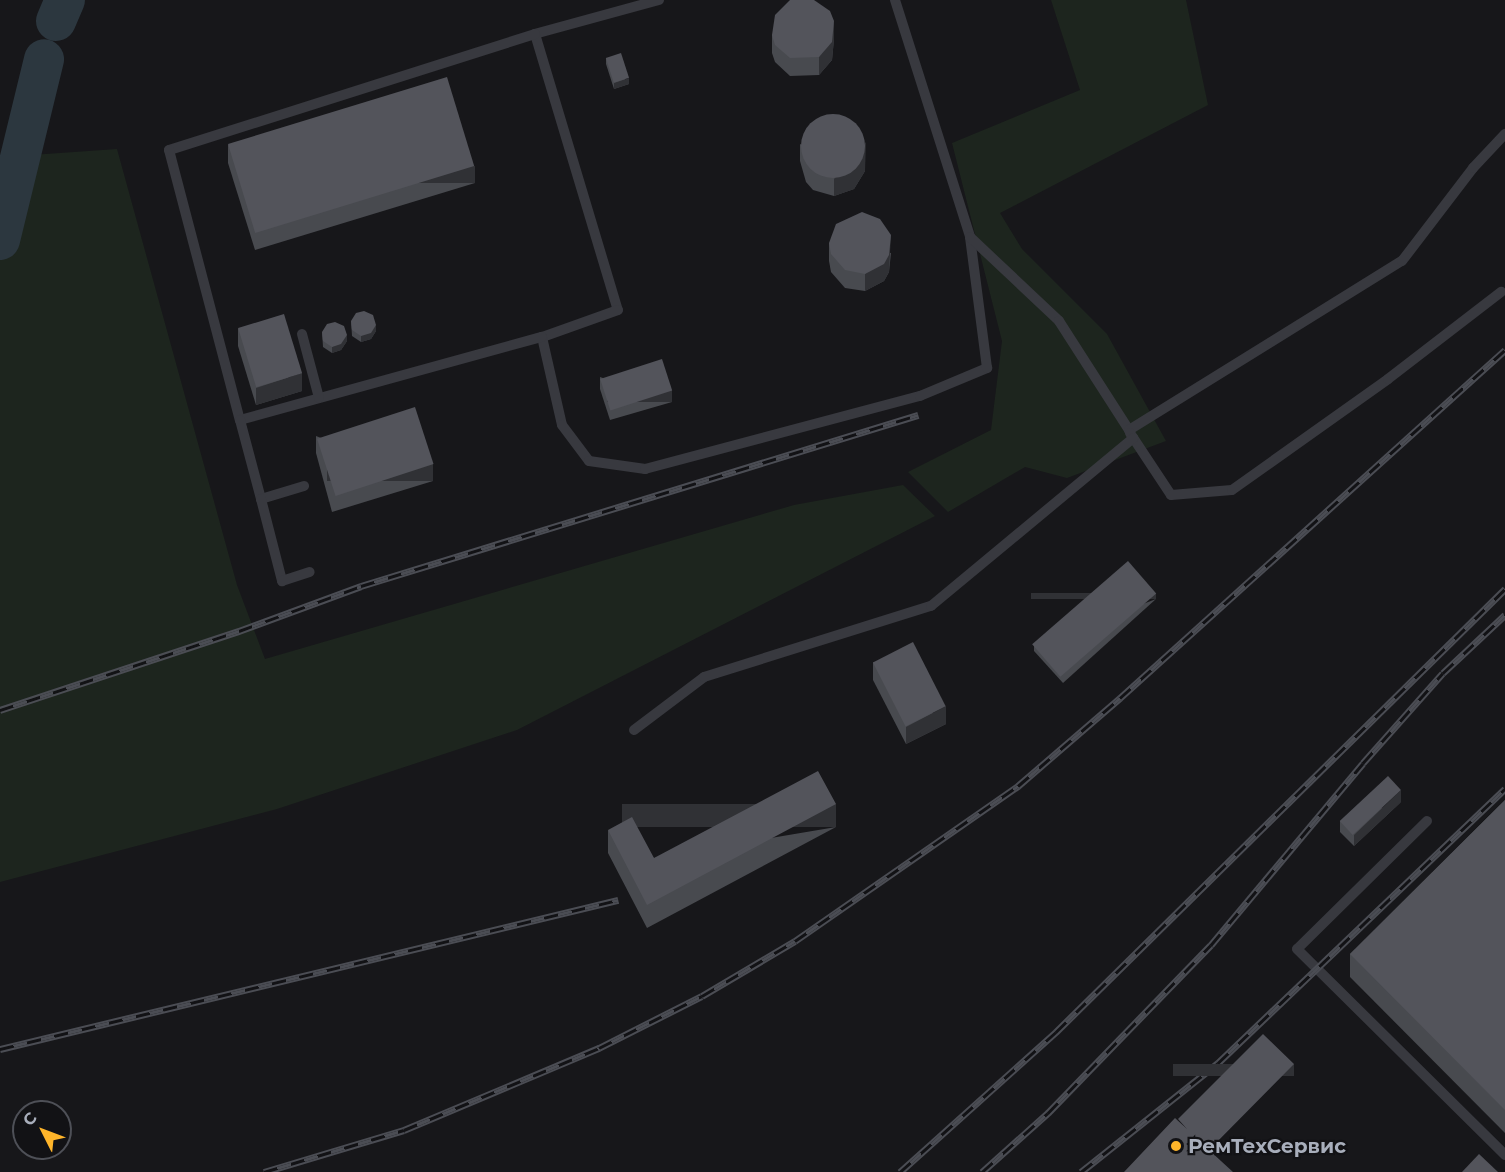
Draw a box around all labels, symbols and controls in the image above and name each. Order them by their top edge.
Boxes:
north arrow [12,1100,72,1160]
text: С [19,1108,41,1130]
place label: РемТехСервис [1188,1134,1346,1158]
marker: РемТехСервис [1169,1139,1183,1153]

